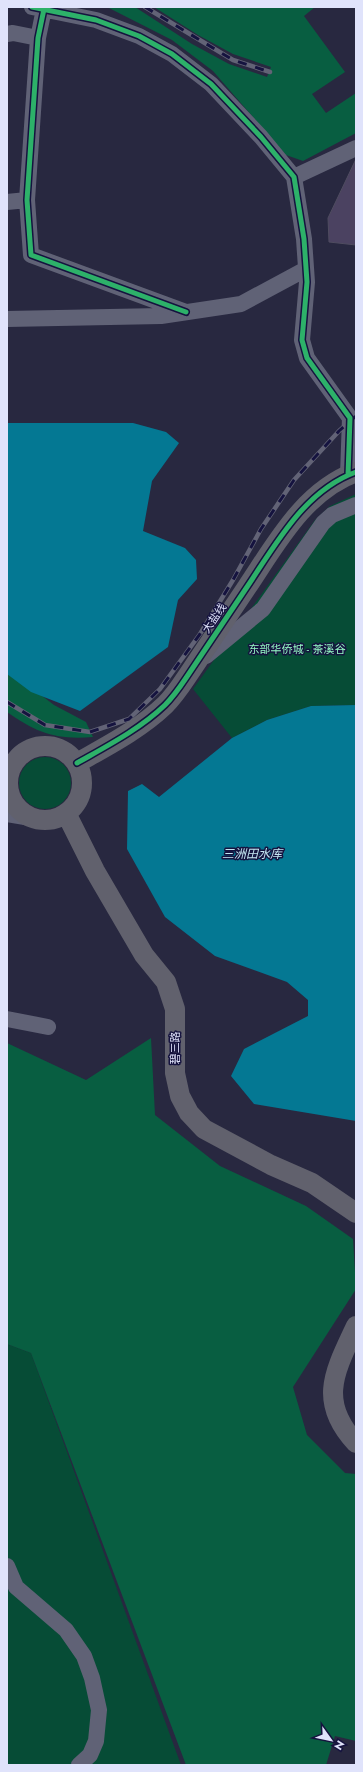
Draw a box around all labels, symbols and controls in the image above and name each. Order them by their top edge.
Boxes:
street label: 大盐线 [198,600,230,636]
park label: 东部华侨城 - 茶溪谷 [249,641,345,657]
water label: 三洲田水库 [222,845,284,863]
street label: 碧三路 [167,1032,183,1065]
north arrow [311,1720,351,1760]
text: N [330,1737,348,1753]

